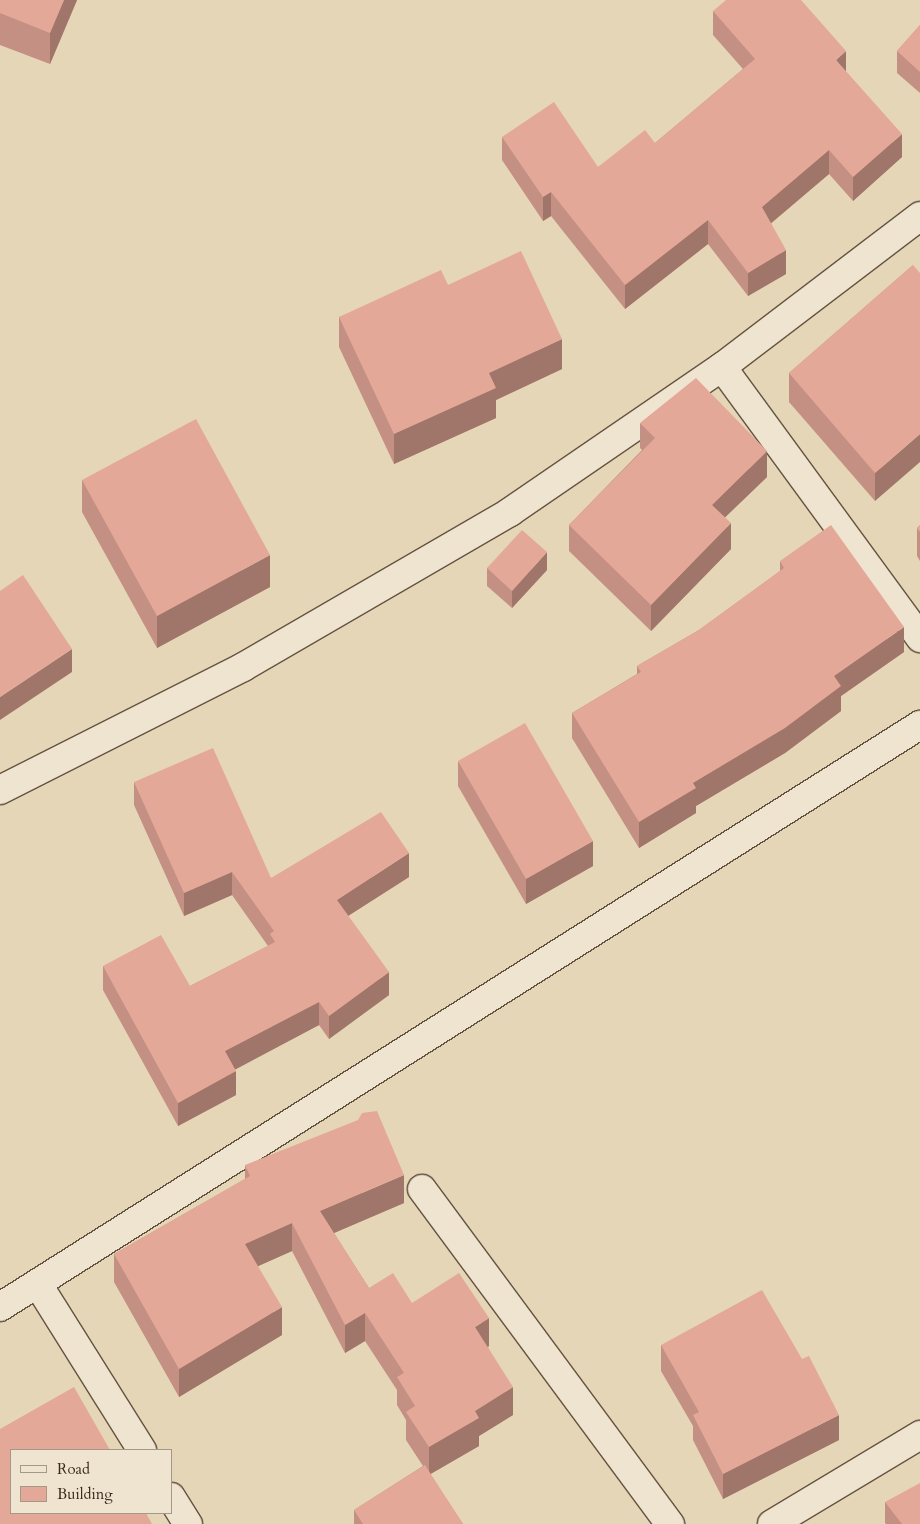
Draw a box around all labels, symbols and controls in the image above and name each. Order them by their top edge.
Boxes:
legend [10,1449,172,1514]
text: Road [57,1459,90,1479]
text: Building [57,1484,113,1504]

